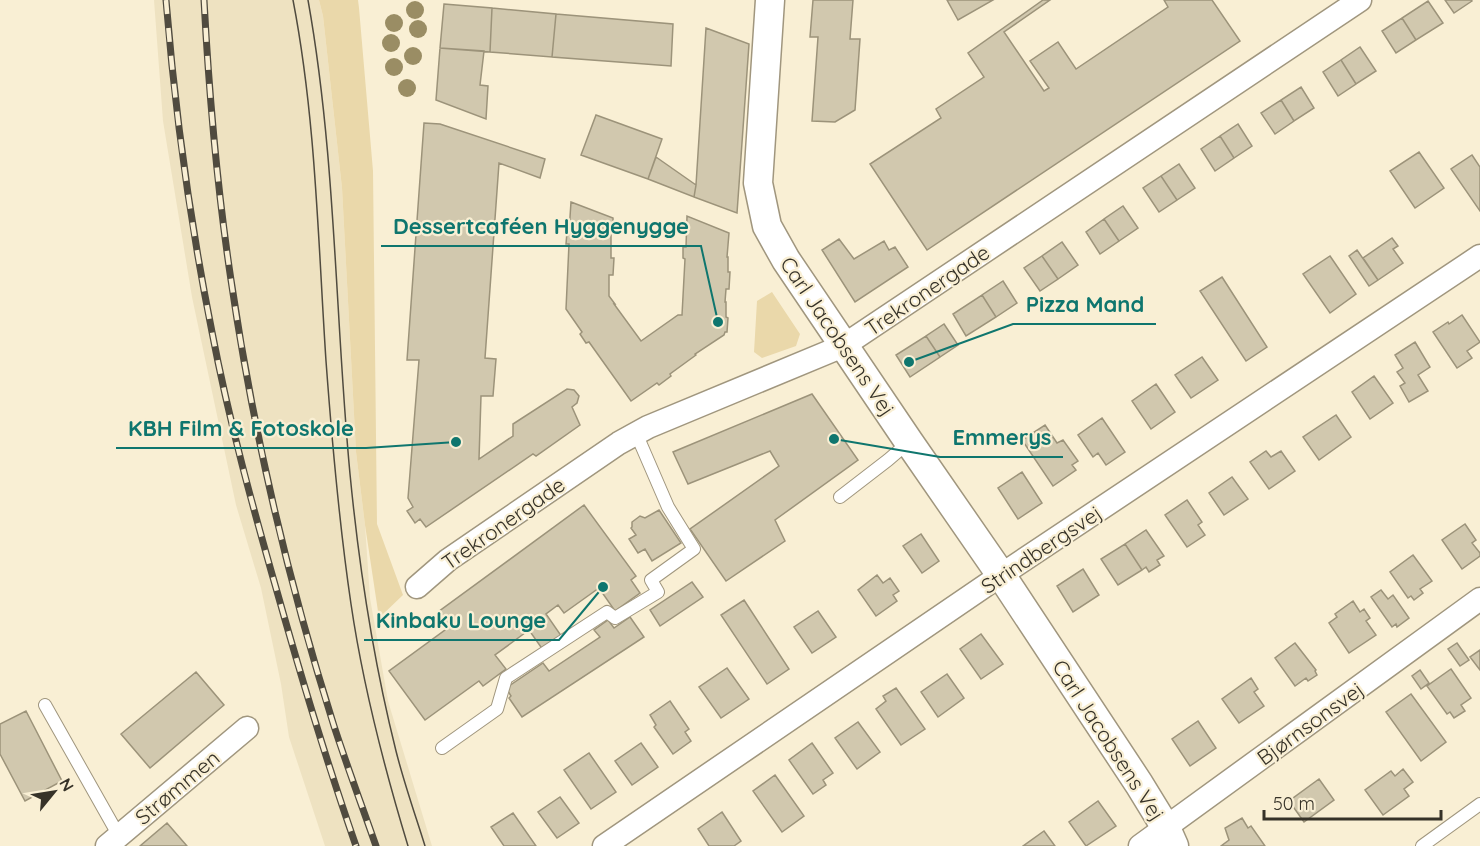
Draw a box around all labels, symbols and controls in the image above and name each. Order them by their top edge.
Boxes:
callout: Dessertcaféen Hyggenygge [381,206,701,246]
text: Dessertcaféen Hyggenygge [393,212,689,240]
street label: Trekronergade [860,239,994,341]
street label: Carl Jacobsens Vej [775,251,901,421]
callout: Pizza Mand [1013,284,1156,324]
text: Pizza Mand [1026,290,1144,318]
callout: KBH Film & Fotoskole [116,408,366,448]
text: KBH Film & Fotoskole [128,414,354,442]
callout: Emmerys [940,417,1063,457]
text: Emmerys [953,423,1051,451]
street label: Trekronergade [436,471,570,575]
street label: Strindbergsvej [976,499,1106,599]
callout: Kinbaku Lounge [364,600,559,640]
text: Kinbaku Lounge [376,606,546,634]
street label: Carl Jacobsens Vej [1047,655,1171,825]
street label: Bjørnsonsvej [1252,676,1368,770]
street label: Strømmen [130,744,224,830]
north arrow [24,762,84,822]
text: N [55,774,79,795]
scale bar [1264,783,1441,821]
text: 50 m [1273,792,1315,815]

